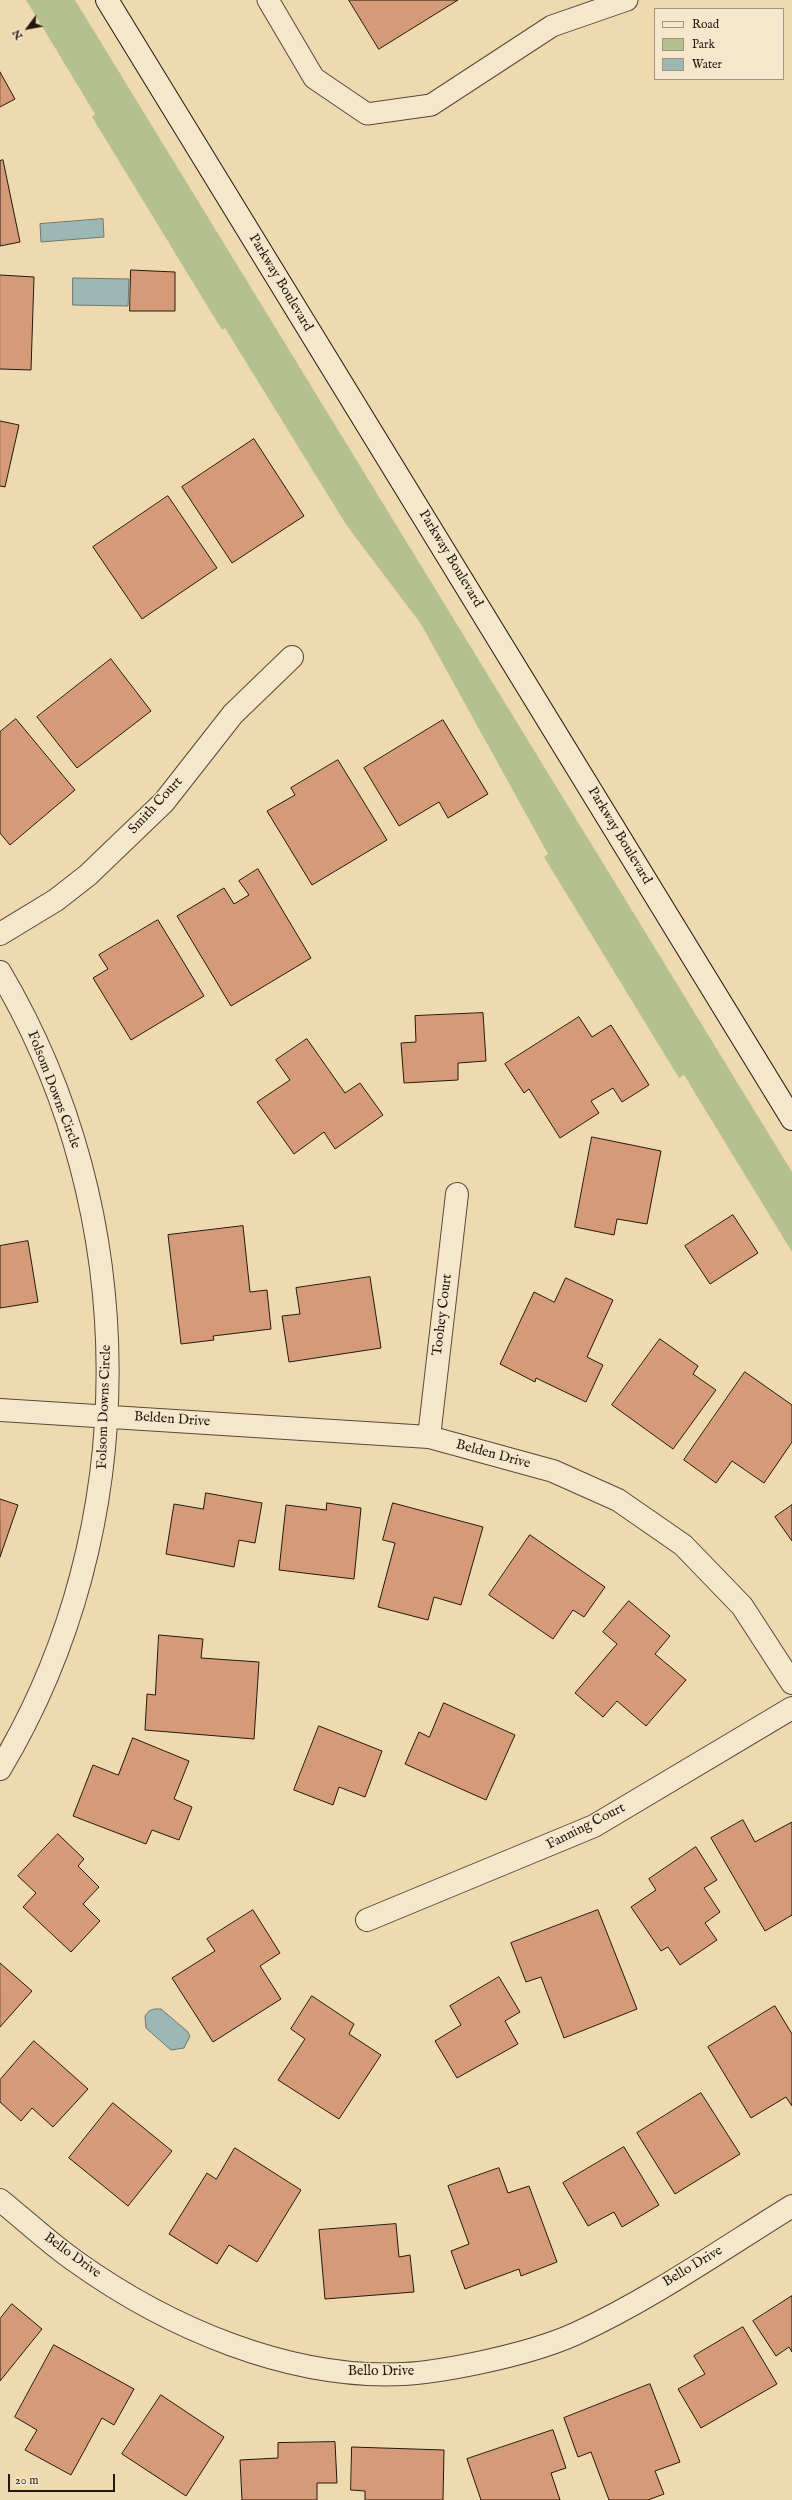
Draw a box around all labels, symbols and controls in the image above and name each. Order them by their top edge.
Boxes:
north arrow [8,8,48,48]
legend [654,8,784,80]
text: Road [692,17,719,32]
text: N [9,27,26,42]
text: Park [692,37,715,52]
text: Water [692,57,722,72]
street label: Parkway Boulevard [244,231,316,335]
street label: Parkway Boulevard [414,507,486,611]
street label: Smith Court [125,774,187,838]
street label: Parkway Boulevard [583,784,655,888]
street label: Folsom Downs Circle [23,1029,83,1151]
street label: Toohey Court [430,1273,456,1357]
street label: Folsom Downs Circle [94,1344,116,1470]
street label: Belden Drive [133,1409,211,1431]
street label: Belden Drive [454,1437,532,1473]
street label: Fanning Court [544,1800,628,1854]
street label: Bello Drive [40,2230,104,2282]
street label: Bello Drive [660,2243,726,2291]
street label: Bello Drive [348,2364,414,2380]
scale bar [10,2466,117,2492]
text: 20 m [15,2473,38,2488]

